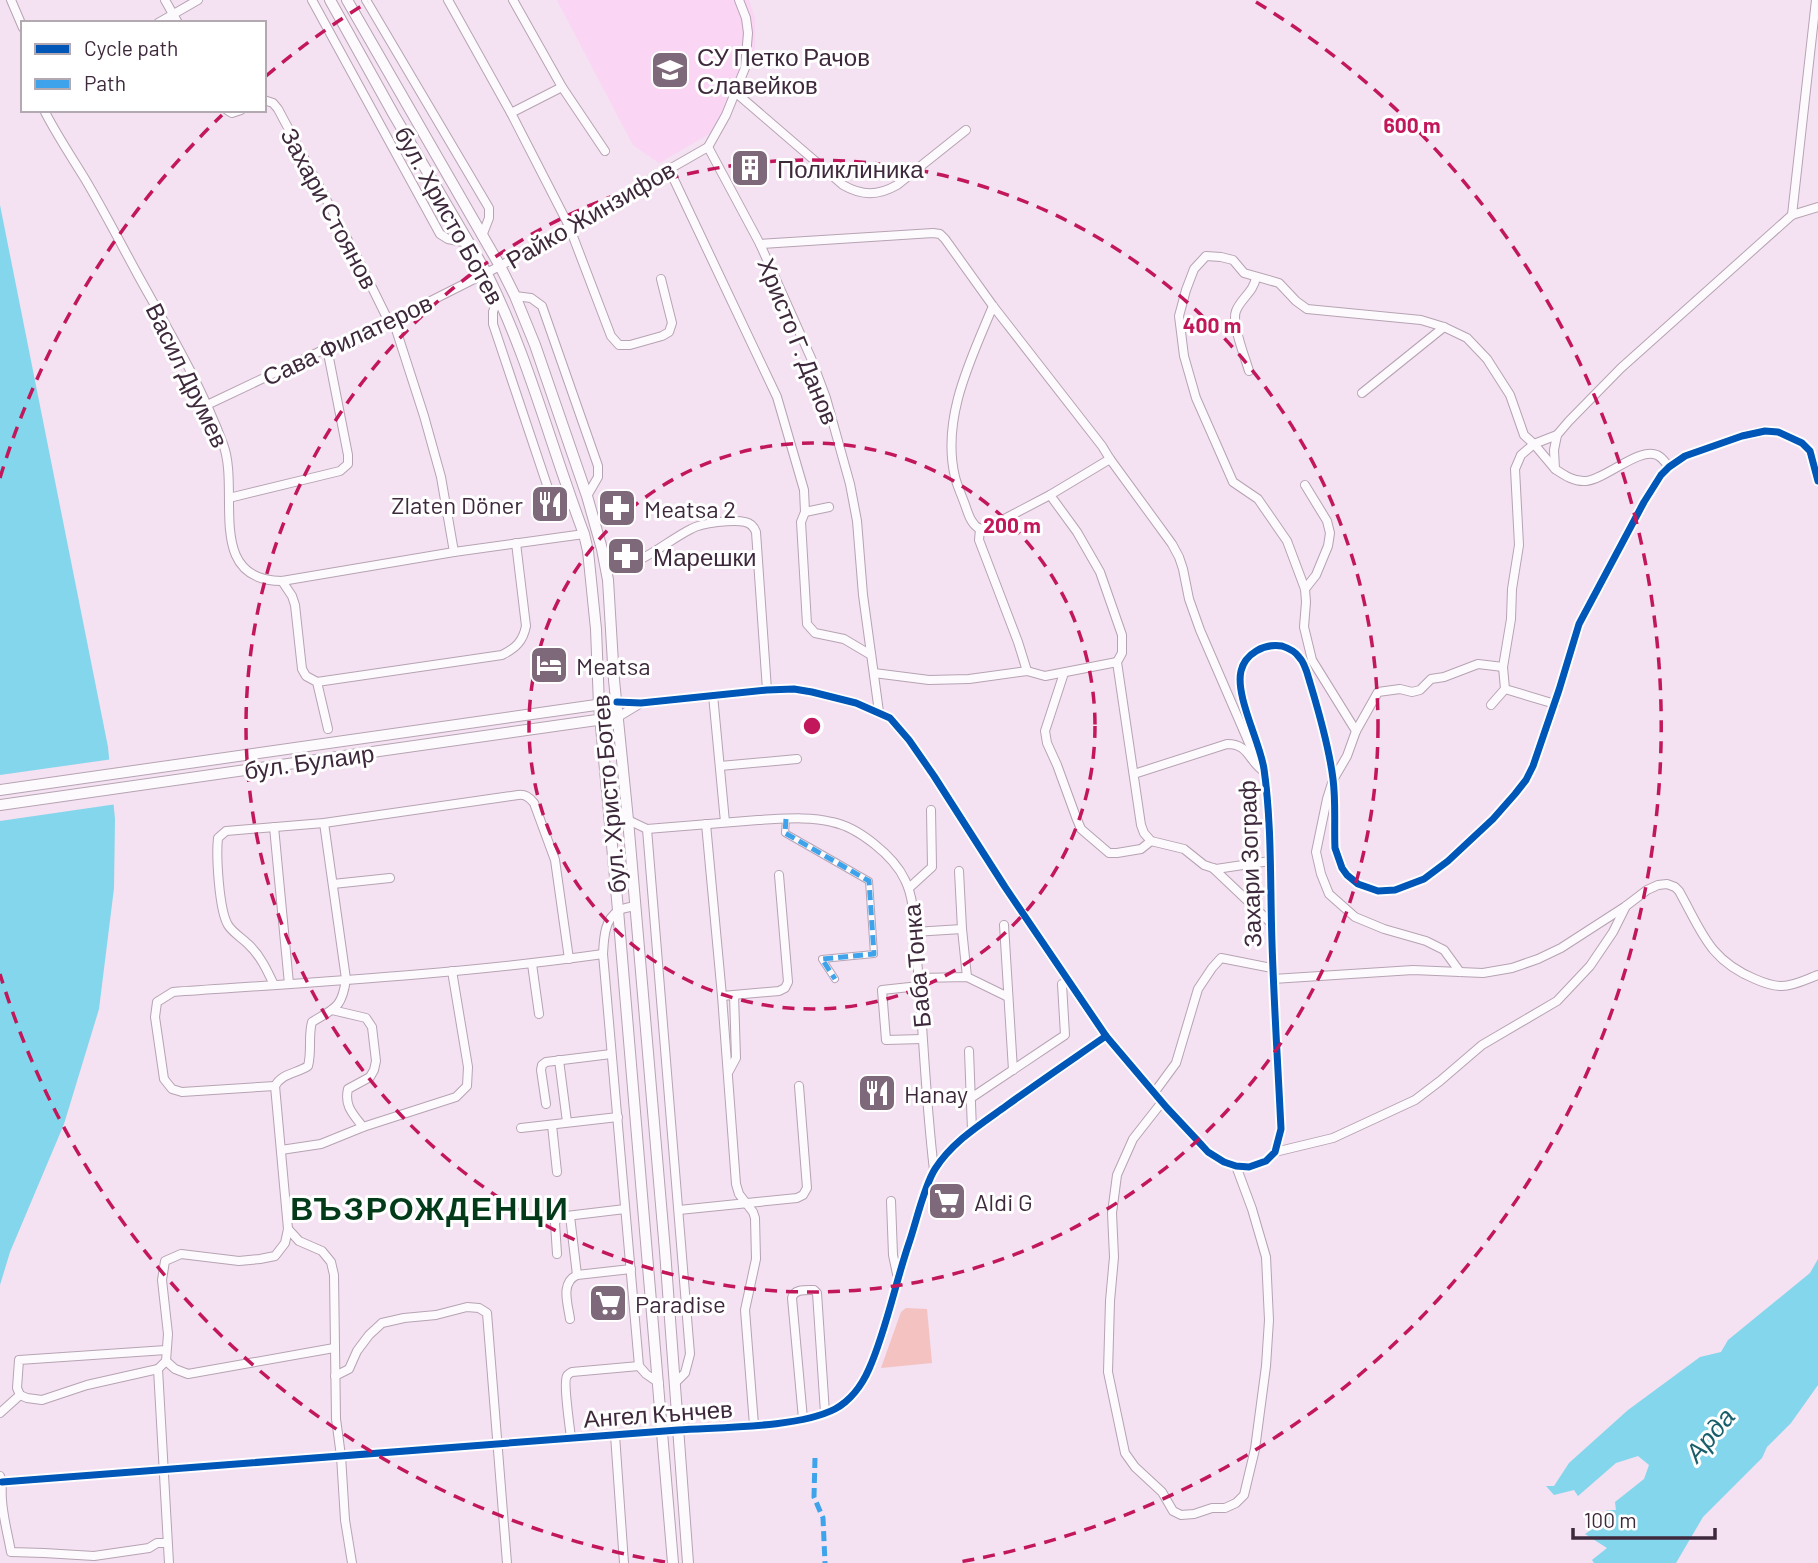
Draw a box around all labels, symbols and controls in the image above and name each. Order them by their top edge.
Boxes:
legend [21,21,266,112]
text: Cycle path [84,35,178,60]
place label: СУ Петко Рачов Славейков [697,42,870,99]
school or university icon: СУ Петко Рачов Славейков [649,49,691,91]
text: Path [84,70,126,95]
text: 600 m [1384,112,1440,137]
street label: бул. Христо Ботев [389,121,511,309]
street label: Захари Стоянов [275,123,385,293]
building icon: Поликлиника [729,147,771,189]
street label: Райко Жинзифов [500,154,680,274]
place label: Поликлиника [777,154,924,183]
street label: Христо Г. Данов [752,253,846,429]
street label: Сава Филатеров [258,287,436,391]
street label: Васил Друмев [141,298,235,452]
text: 400 m [1183,312,1241,337]
restaurant icon: Zlaten Döner [529,483,571,525]
pharmacy icon: Meatsa 2 [596,487,638,529]
place label: Zlaten Döner [391,490,523,519]
place label: Meatsa 2 [644,494,736,523]
text: 200 m [983,512,1041,537]
pharmacy icon: Марешки [605,535,647,577]
place label: Марешки [653,542,756,571]
hotel icon: Meatsa [528,644,570,686]
place label: Meatsa [576,651,651,680]
street label: бул. Христо Ботев [585,694,631,894]
centre of rings [800,714,824,738]
street label: бул. Булаир [242,738,376,784]
street label: Захари Зограф [1232,780,1266,948]
street label: Баба Тонка [896,902,936,1029]
restaurant icon: Hanay [856,1072,898,1114]
place label: Hanay [904,1079,968,1108]
supermarket icon: Aldi G [926,1180,968,1222]
place label: Aldi G [974,1187,1033,1216]
district label: ВЪЗРОЖДЕНЦИ [290,1188,570,1227]
supermarket icon: Paradise [587,1282,629,1324]
place label: Paradise [635,1289,726,1318]
street label: Ангел Кънчев [582,1393,734,1433]
water label: Арда [1676,1401,1740,1469]
scale bar [1573,1496,1715,1540]
text: 100 m [1584,1507,1637,1532]

